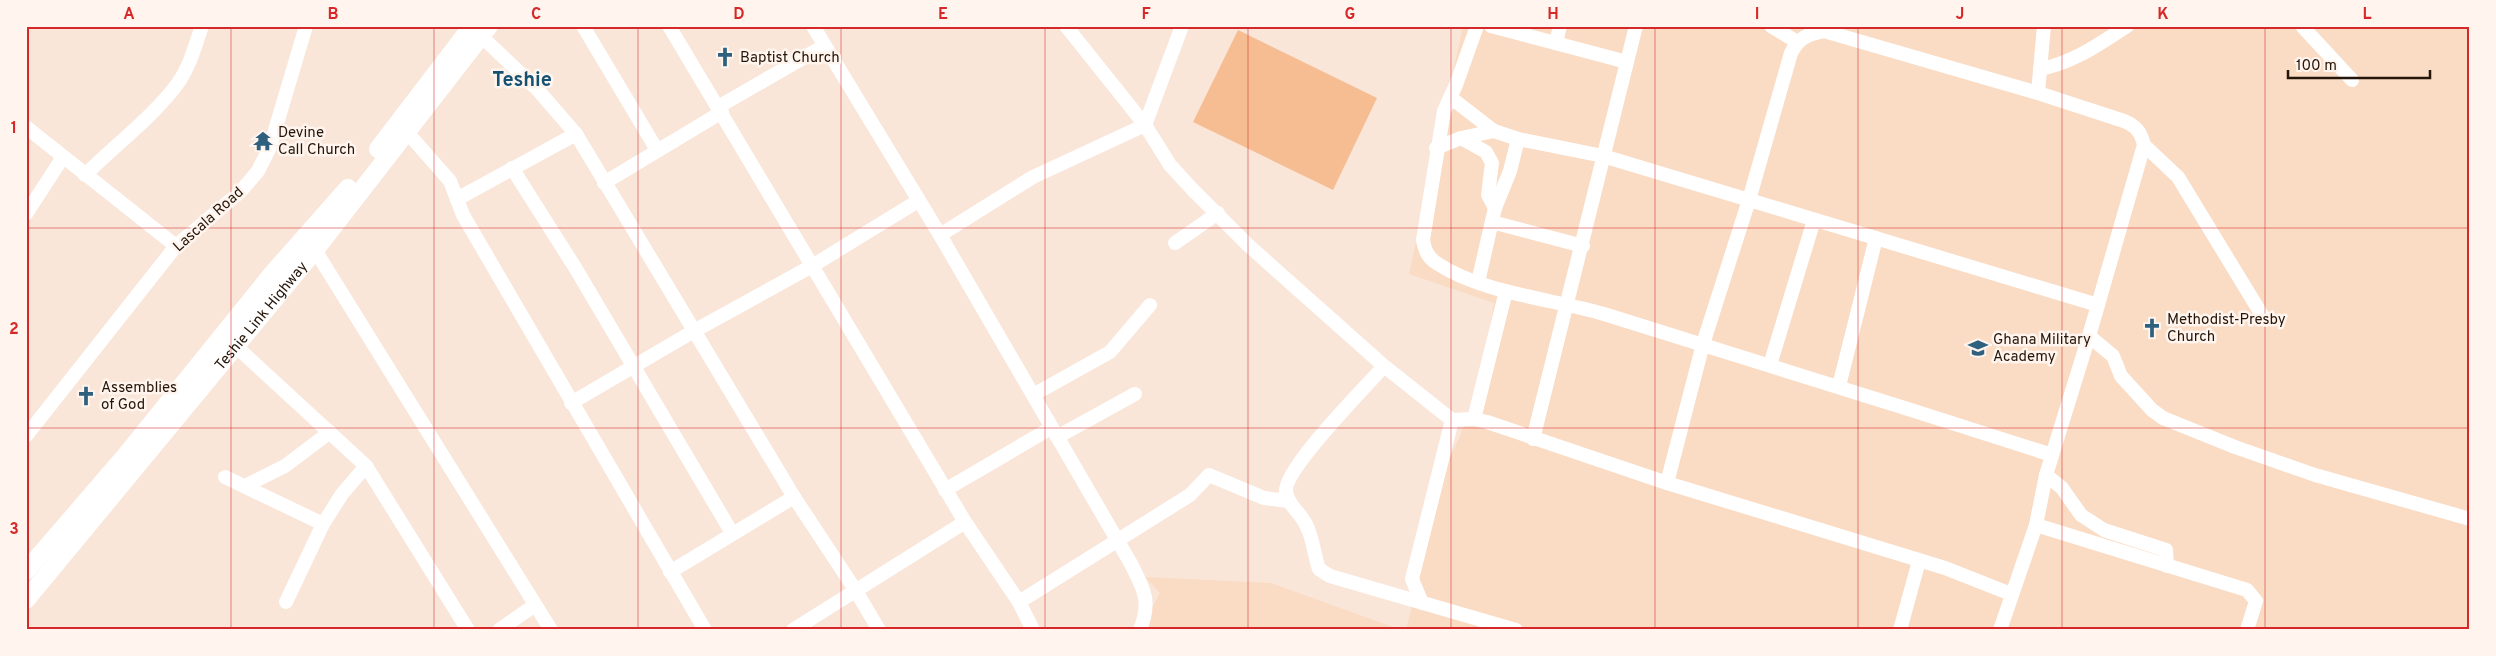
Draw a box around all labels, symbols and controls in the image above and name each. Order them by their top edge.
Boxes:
text: A [123,5,135,25]
text: B [327,5,339,25]
text: C [531,5,541,25]
text: D [733,5,745,25]
text: E [938,5,948,25]
text: F [1141,5,1151,25]
text: G [1345,5,1355,25]
text: H [1547,5,1559,25]
text: I [1755,5,1759,25]
text: J [1956,5,1964,25]
text: K [2157,5,2169,25]
text: L [2362,5,2372,25]
church icon: Baptist Church [714,46,736,68]
scale bar [2288,48,2431,80]
place label: Baptist Church [740,49,840,68]
text: 100 m [2296,57,2337,76]
district label: Teshie [492,68,552,94]
text: 1 [11,119,17,139]
place label: Devine Call Church [278,124,355,160]
temple icon: Devine Call Church [252,130,274,152]
street label: Lascala Road [170,183,248,257]
street label: Teshie Link Highway [212,258,313,375]
place label: Methodist-Presby Church [2167,311,2286,347]
church icon: Methodist-Presby Church [2141,317,2163,339]
text: 2 [9,320,19,340]
place label: Ghana Military Academy [1993,331,2091,367]
school or university icon: Ghana Military Academy [1967,337,1989,359]
place label: Assemblies of God [101,379,177,415]
church icon: Assemblies of God [75,385,97,407]
text: 3 [9,520,19,540]

